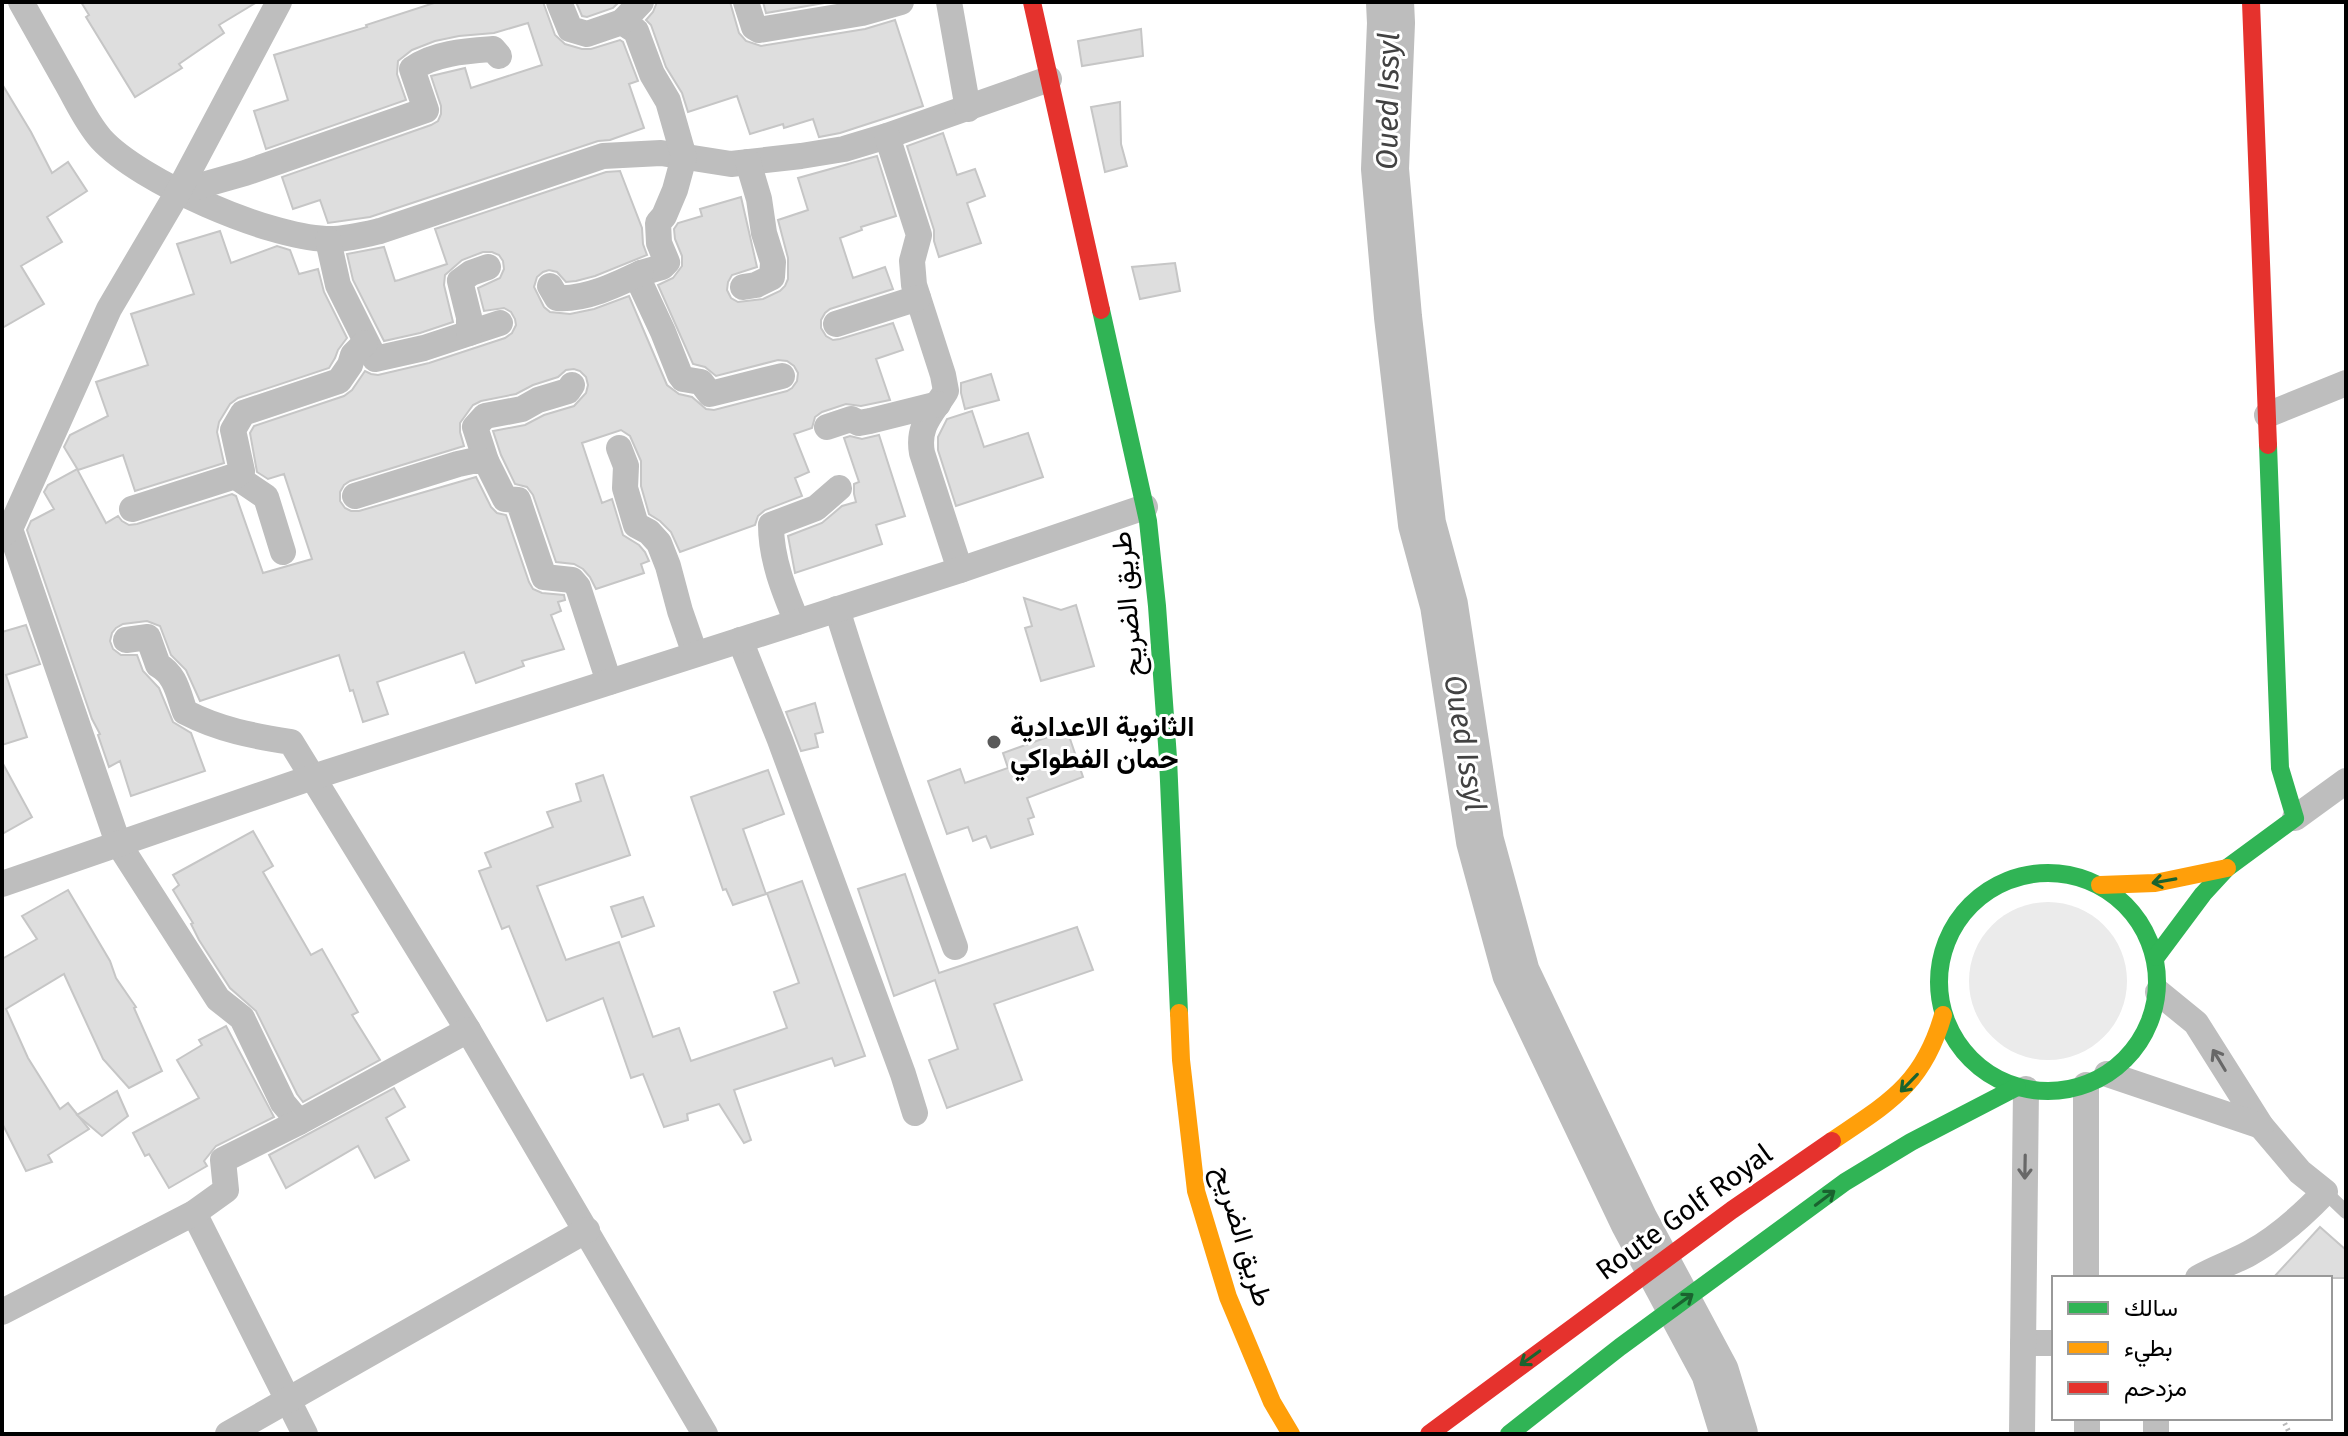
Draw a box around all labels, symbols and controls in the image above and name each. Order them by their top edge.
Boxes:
water label: Oued Issyl [1369,32,1407,170]
street label: طريق الضريح [1104,530,1153,678]
water label: Oued Issyl [1436,672,1494,814]
place label: الثانوية الاعدادية حمان الفطواكي [1010,710,1194,782]
marker: الثانوية الاعدادية حمان الفطواكي [985,733,1003,751]
one-way arrow [2152,874,2177,889]
one-way arrow [2210,1049,2226,1072]
one-way arrow [1900,1073,1919,1092]
street label: Route Golf Royal [1589,1137,1779,1287]
one-way arrow [2017,1153,2033,1180]
street label: طريق الضريح [1203,1161,1280,1311]
one-way arrow [1814,1189,1836,1206]
legend [2052,1276,2332,1420]
one-way arrow [1672,1293,1694,1310]
text: سالك [2124,1294,2178,1322]
text: بطيء [2124,1334,2173,1367]
one-way arrow [1520,1350,1542,1366]
text: مزدحم [2124,1374,2187,1404]

